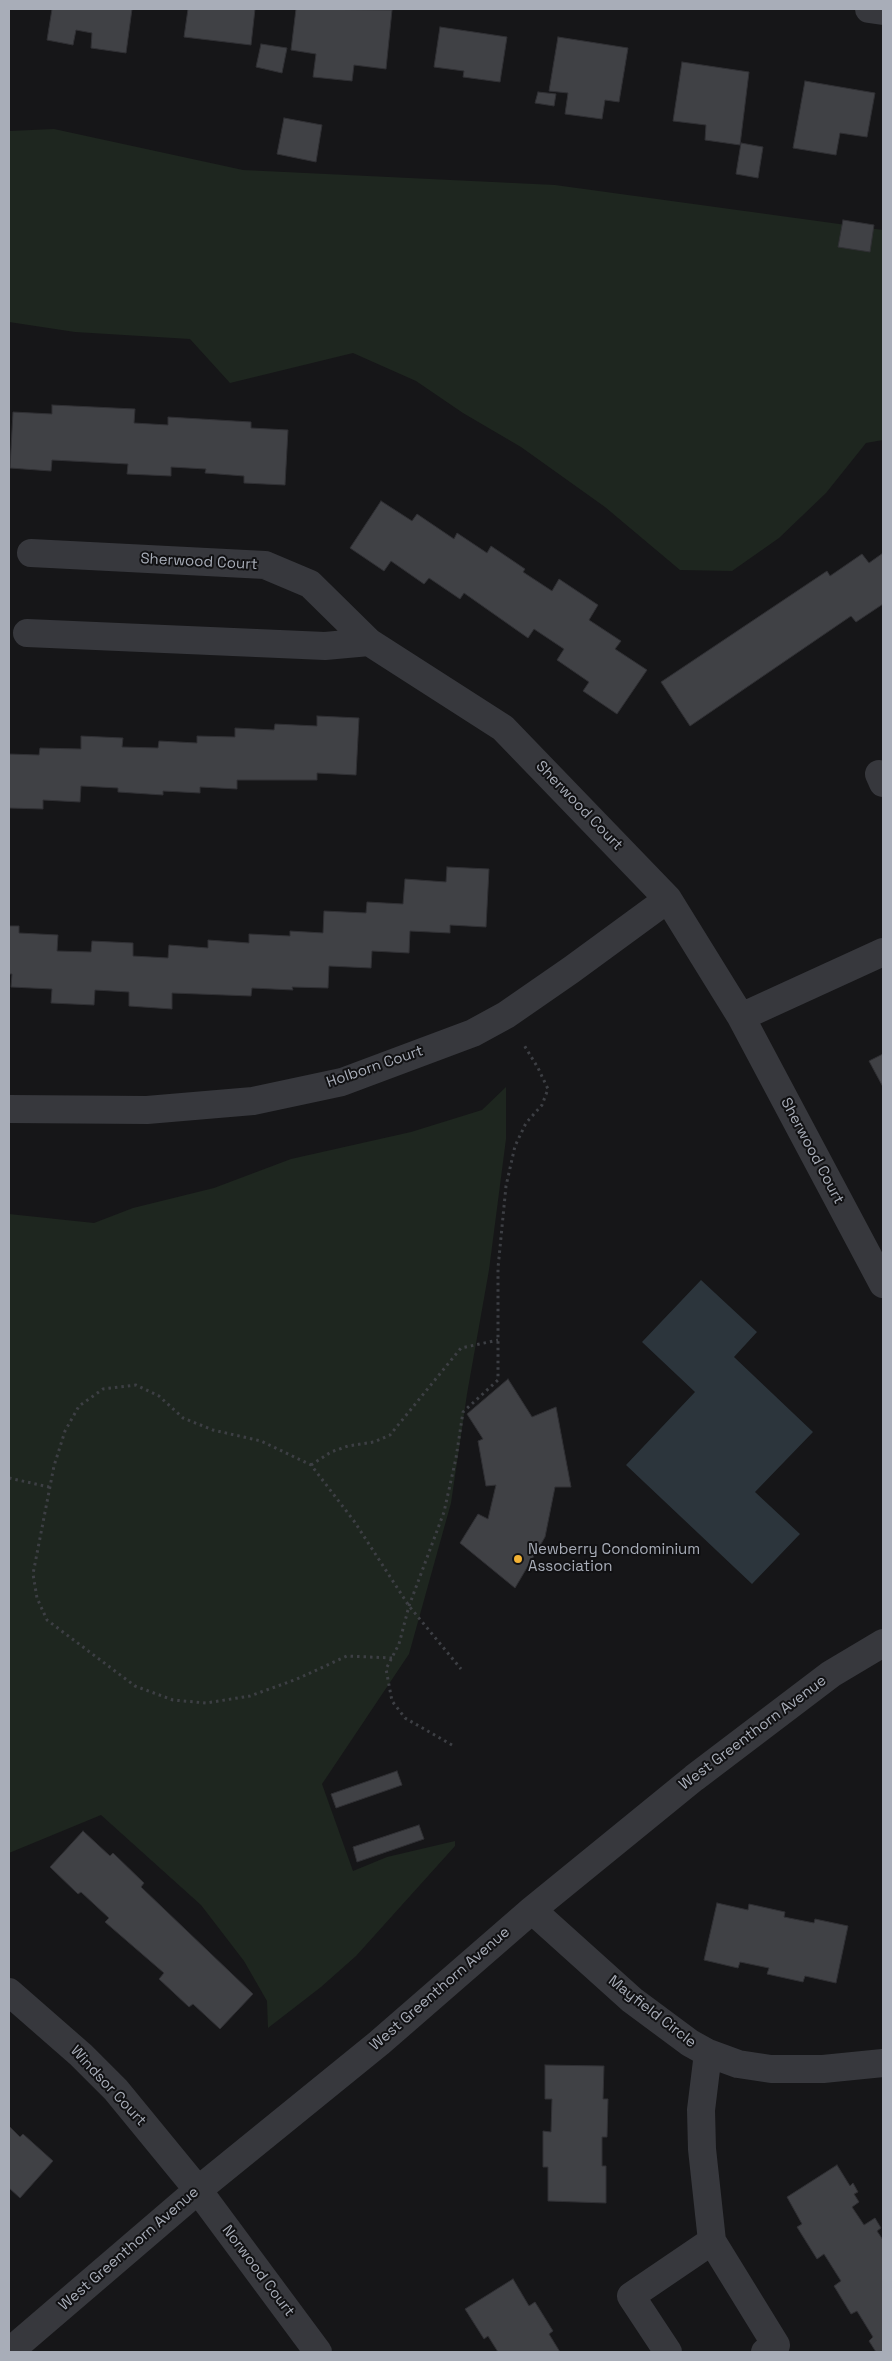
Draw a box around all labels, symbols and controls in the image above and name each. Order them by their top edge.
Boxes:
street label: Sherwood Court [140,550,258,574]
street label: Sherwood Court [532,757,626,855]
street label: Holborn Court [324,1042,426,1092]
street label: Sherwood Court [776,1095,848,1207]
place label: Newberry Condominium Association [528,1541,700,1576]
marker: Newberry Condominium Association [512,1553,524,1565]
street label: West Greenthorn Avenue [676,1672,830,1794]
street label: West Greenthorn Avenue [366,1923,514,2055]
street label: Mayfield Circle [604,1972,700,2052]
street label: Windsor Court [66,2042,150,2130]
street label: West Greenthorn Avenue [55,2183,203,2315]
street label: Norwood Court [218,2222,298,2320]

